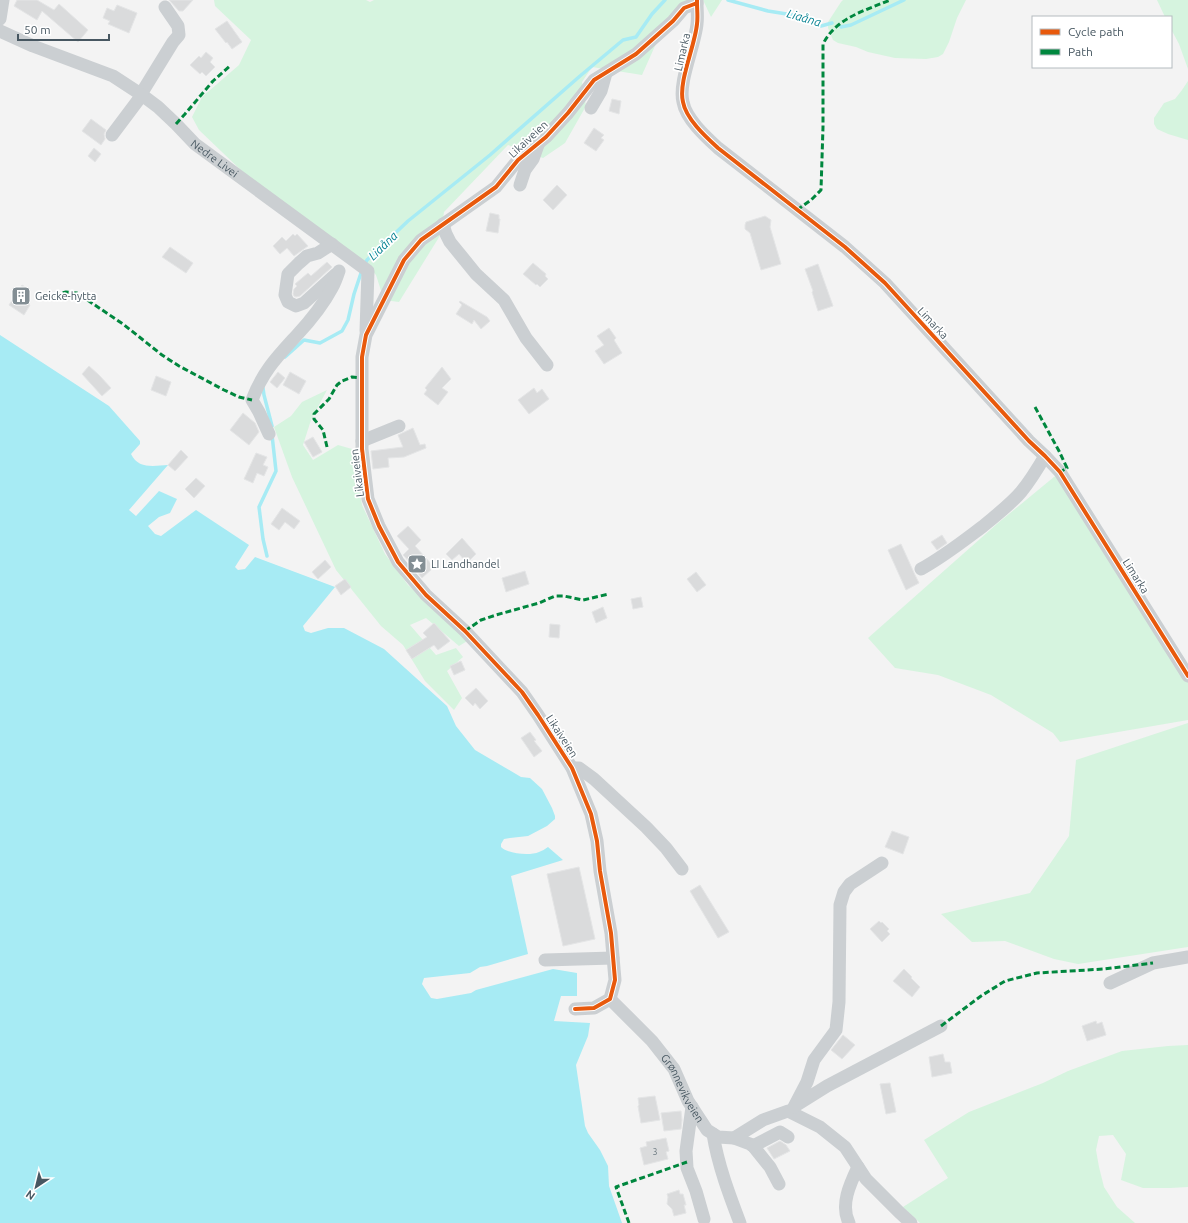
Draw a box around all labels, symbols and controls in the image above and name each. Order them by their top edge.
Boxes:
water label: Liaåna [785,6,823,29]
scale bar [18,16,109,42]
legend [1032,16,1172,68]
text: 50 m [24,23,51,36]
text: Cycle path [1068,25,1124,38]
street label: Limarka [672,32,692,72]
text: Path [1068,45,1093,58]
street label: Likaiveien [506,118,550,160]
street label: Nedre Livei [189,137,241,180]
water label: Liaåna [366,228,400,262]
building icon: Geicke-hytta [10,285,32,307]
place label: Geicke-hytta [35,290,97,302]
street label: Limarka [915,305,951,341]
street label: Likaiveien [348,448,366,498]
place icon: LI Landhandel [406,553,428,575]
street label: Limarka [1121,556,1151,596]
place label: LI Landhandel [431,558,500,570]
street label: Likaiveien [544,712,580,760]
street label: Grønnevikveien [659,1052,706,1125]
house number: 3 [652,1147,658,1157]
north arrow [16,1167,56,1207]
text: N [23,1188,37,1202]

